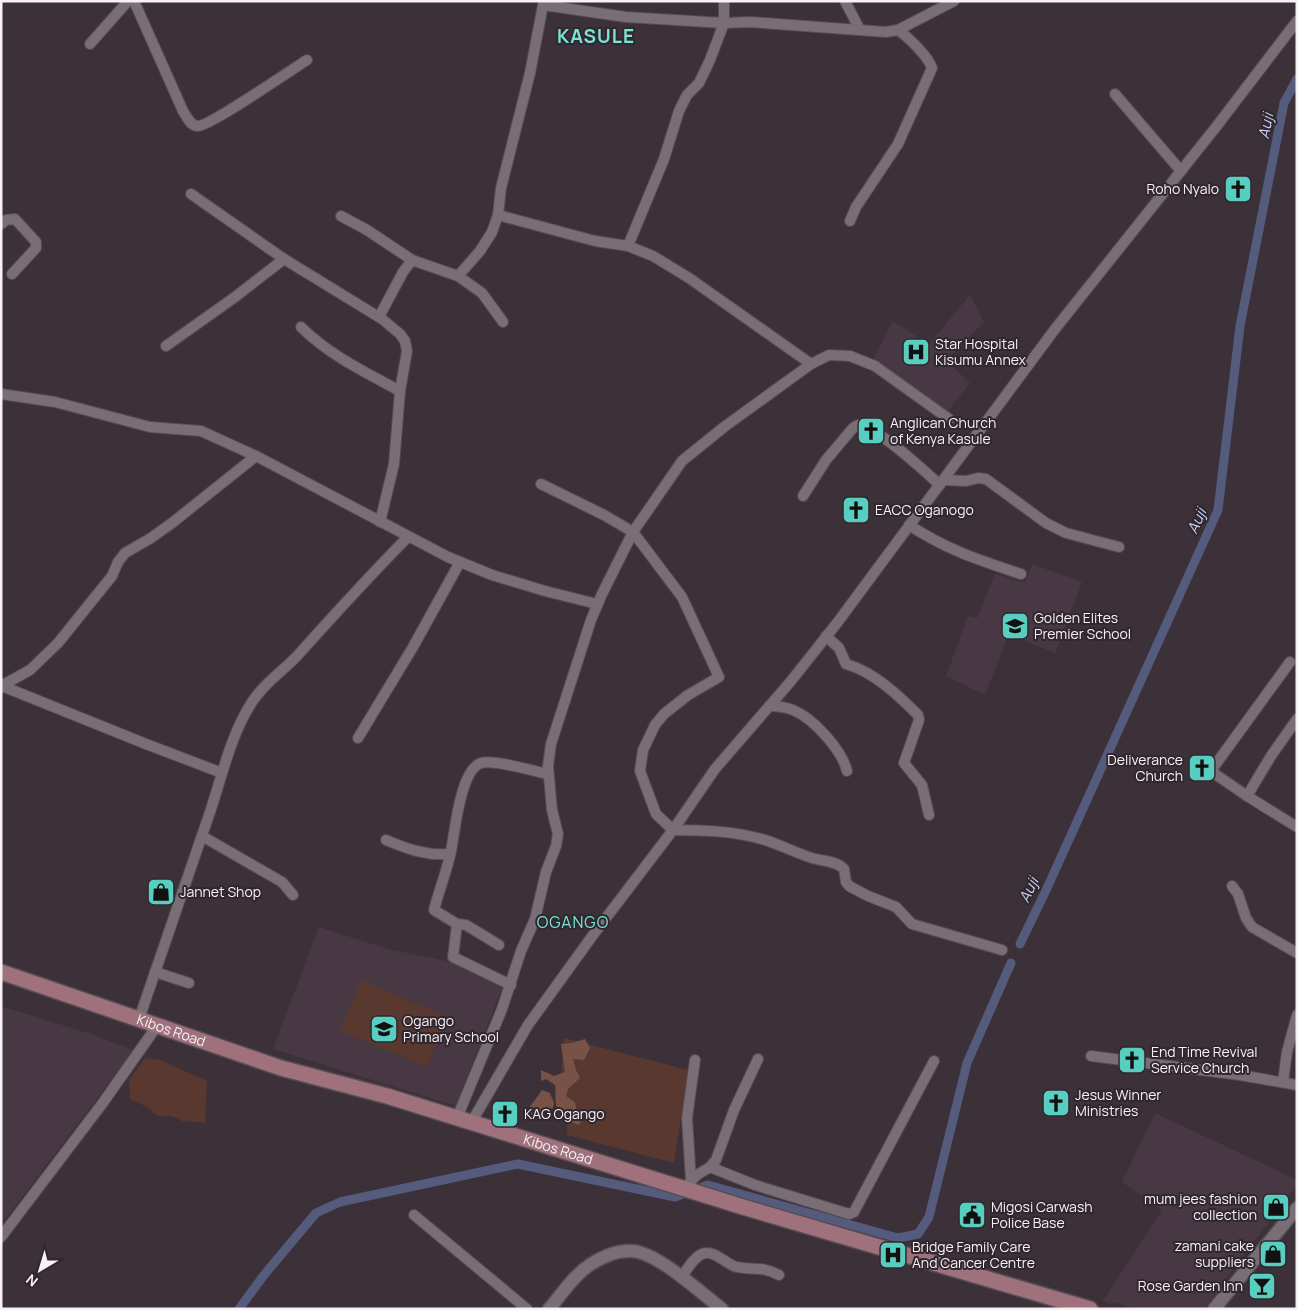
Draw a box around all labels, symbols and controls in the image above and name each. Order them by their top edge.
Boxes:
district label: KASULE [557,23,635,49]
water label: Auji [1253,109,1279,141]
church icon: Roho Nyalo [1223,174,1253,204]
place label: Roho Nyalo [1146,179,1219,198]
place label: Star Hospital Kisumu Annex [935,334,1027,369]
hospital icon: Star Hospital Kisumu Annex [901,337,931,367]
place label: Anglican Church of Kenya Kasule [890,413,996,448]
church icon: Anglican Church of Kenya Kasule [856,416,886,446]
church icon: EACC Oganogo [841,495,871,525]
place label: EACC Oganogo [875,500,974,519]
water label: Auji [1182,503,1212,537]
place label: Golden Elites Premier School [1034,608,1131,643]
school or university icon: Golden Elites Premier School [1000,611,1030,641]
place label: Deliverance Church [1107,750,1183,785]
church icon: Deliverance Church [1187,753,1217,783]
water label: Auji [1014,871,1045,906]
shop icon: Jannet Shop [146,877,176,907]
place label: Jannet Shop [180,882,261,901]
district label: OGANGO [537,911,609,933]
street label: Kibos Road [135,1009,208,1050]
place label: Ogango Primary School [403,1011,499,1046]
school or university icon: Ogango Primary School [369,1014,399,1044]
place label: End Time Revival Service Church [1151,1042,1258,1077]
church icon: End Time Revival Service Church [1117,1045,1147,1075]
place label: Jesus Winner Ministries [1075,1085,1161,1120]
church icon: Jesus Winner Ministries [1041,1088,1071,1118]
church icon: KAG Ogango [490,1099,520,1129]
place label: KAG Ogango [524,1104,605,1123]
street label: Kibos Road [521,1129,595,1169]
place label: mum jees fashion collection [1144,1189,1257,1224]
shop icon: mum jees fashion collection [1261,1192,1291,1222]
place label: Migosi Carwash Police Base [991,1197,1093,1232]
public building icon: Migosi Carwash Police Base [957,1200,987,1230]
place label: zamani cake suppliers [1175,1236,1254,1271]
place label: Bridge Family Care And Cancer Centre [912,1237,1035,1272]
shop icon: zamani cake suppliers [1258,1239,1288,1269]
hospital icon: Bridge Family Care And Cancer Centre [878,1240,908,1270]
north arrow [15,1245,65,1295]
text: N [22,1270,42,1291]
bar icon: Rose Garden Inn [1247,1271,1277,1301]
place label: Rose Garden Inn [1138,1276,1243,1295]

